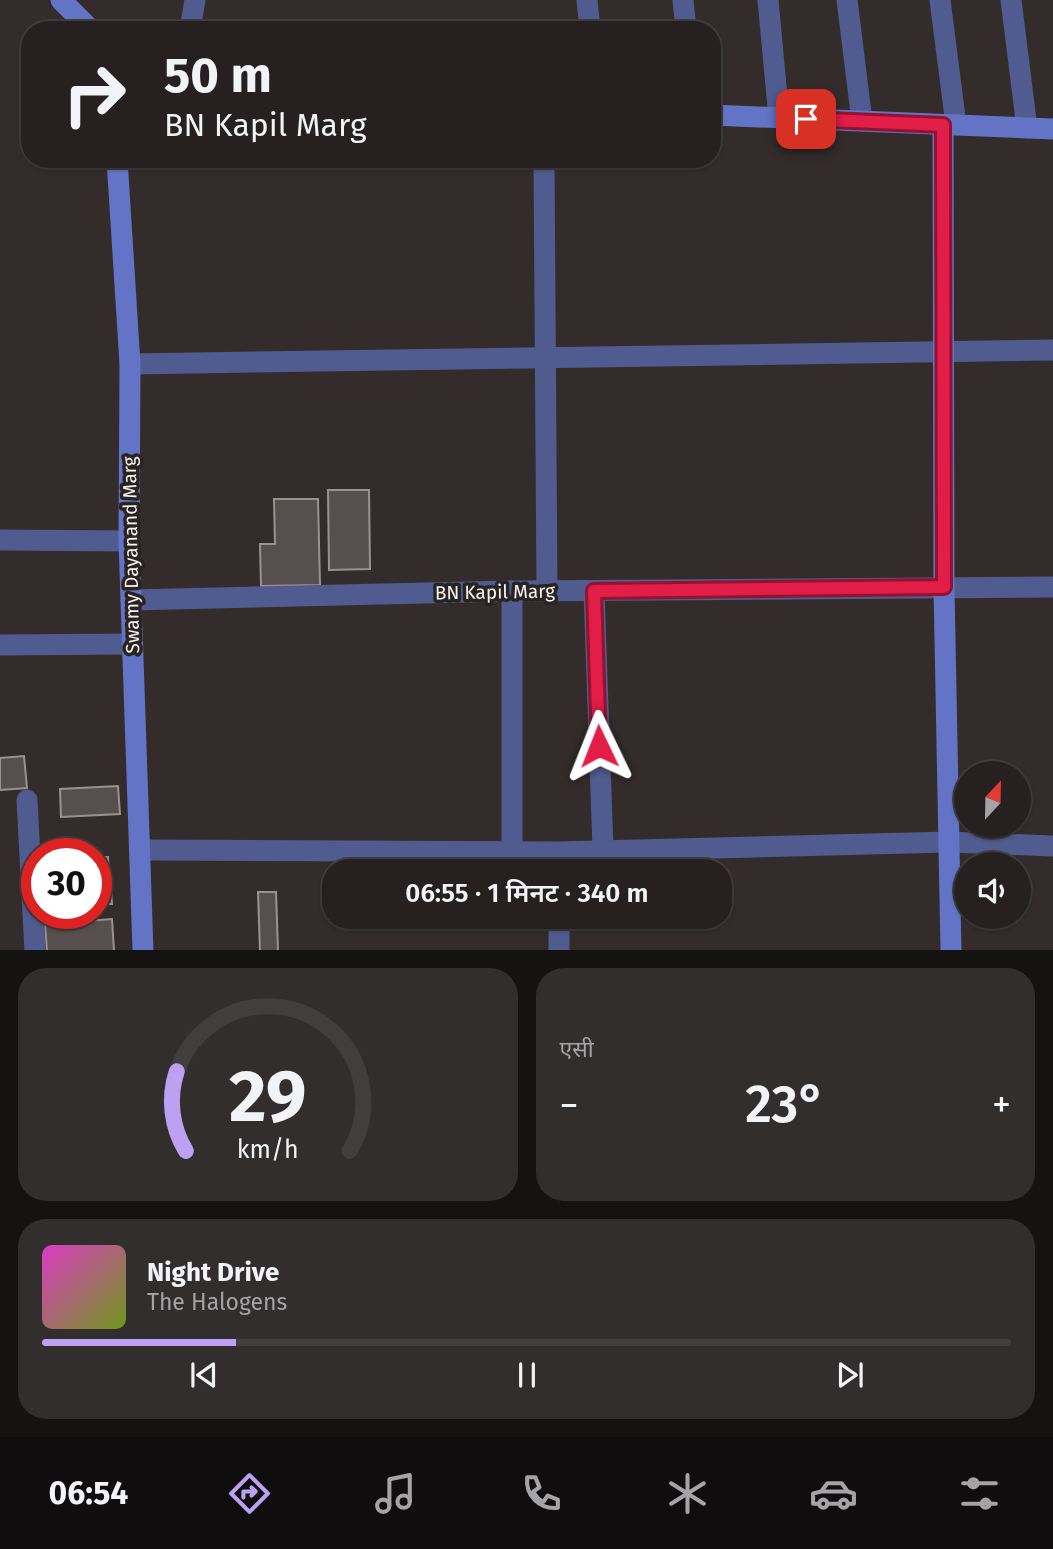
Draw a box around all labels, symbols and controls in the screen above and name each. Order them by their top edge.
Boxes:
text: 50 m [164,46,272,105]
icon: right [49,49,140,140]
pin [776,89,836,149]
icon: arrive [787,100,825,138]
text: BN Kapil Marg [164,106,367,144]
street label: Swamy Dayanand Marg [118,456,144,654]
street label: BN Kapil Marg [435,579,555,605]
position arrow [562,709,636,783]
north arrow [954,761,1031,838]
map controls [954,761,1031,929]
speed limit sign: 30 [21,838,112,929]
button: sound [954,852,1031,929]
text: 06:55 · 1 मिनट · 340 m [405,878,649,909]
text: एसी [560,1035,594,1063]
text: 29 [229,1053,307,1140]
text: 23° [745,1073,825,1136]
text: − [560,1082,579,1128]
text: + [992,1082,1011,1128]
text: km/h [237,1134,299,1164]
text: Night Drive [147,1257,279,1288]
text: The Halogens [147,1288,287,1316]
icon: previous [185,1356,223,1394]
icon: pause [508,1356,546,1394]
icon: next [831,1356,869,1394]
icon: directions [225,1469,274,1518]
icon: music [371,1469,420,1518]
icon: phone [517,1469,566,1518]
icon: climate [663,1469,712,1518]
icon: car [809,1469,858,1518]
icon: filters [955,1469,1004,1518]
text: 06:54 [49,1474,128,1512]

